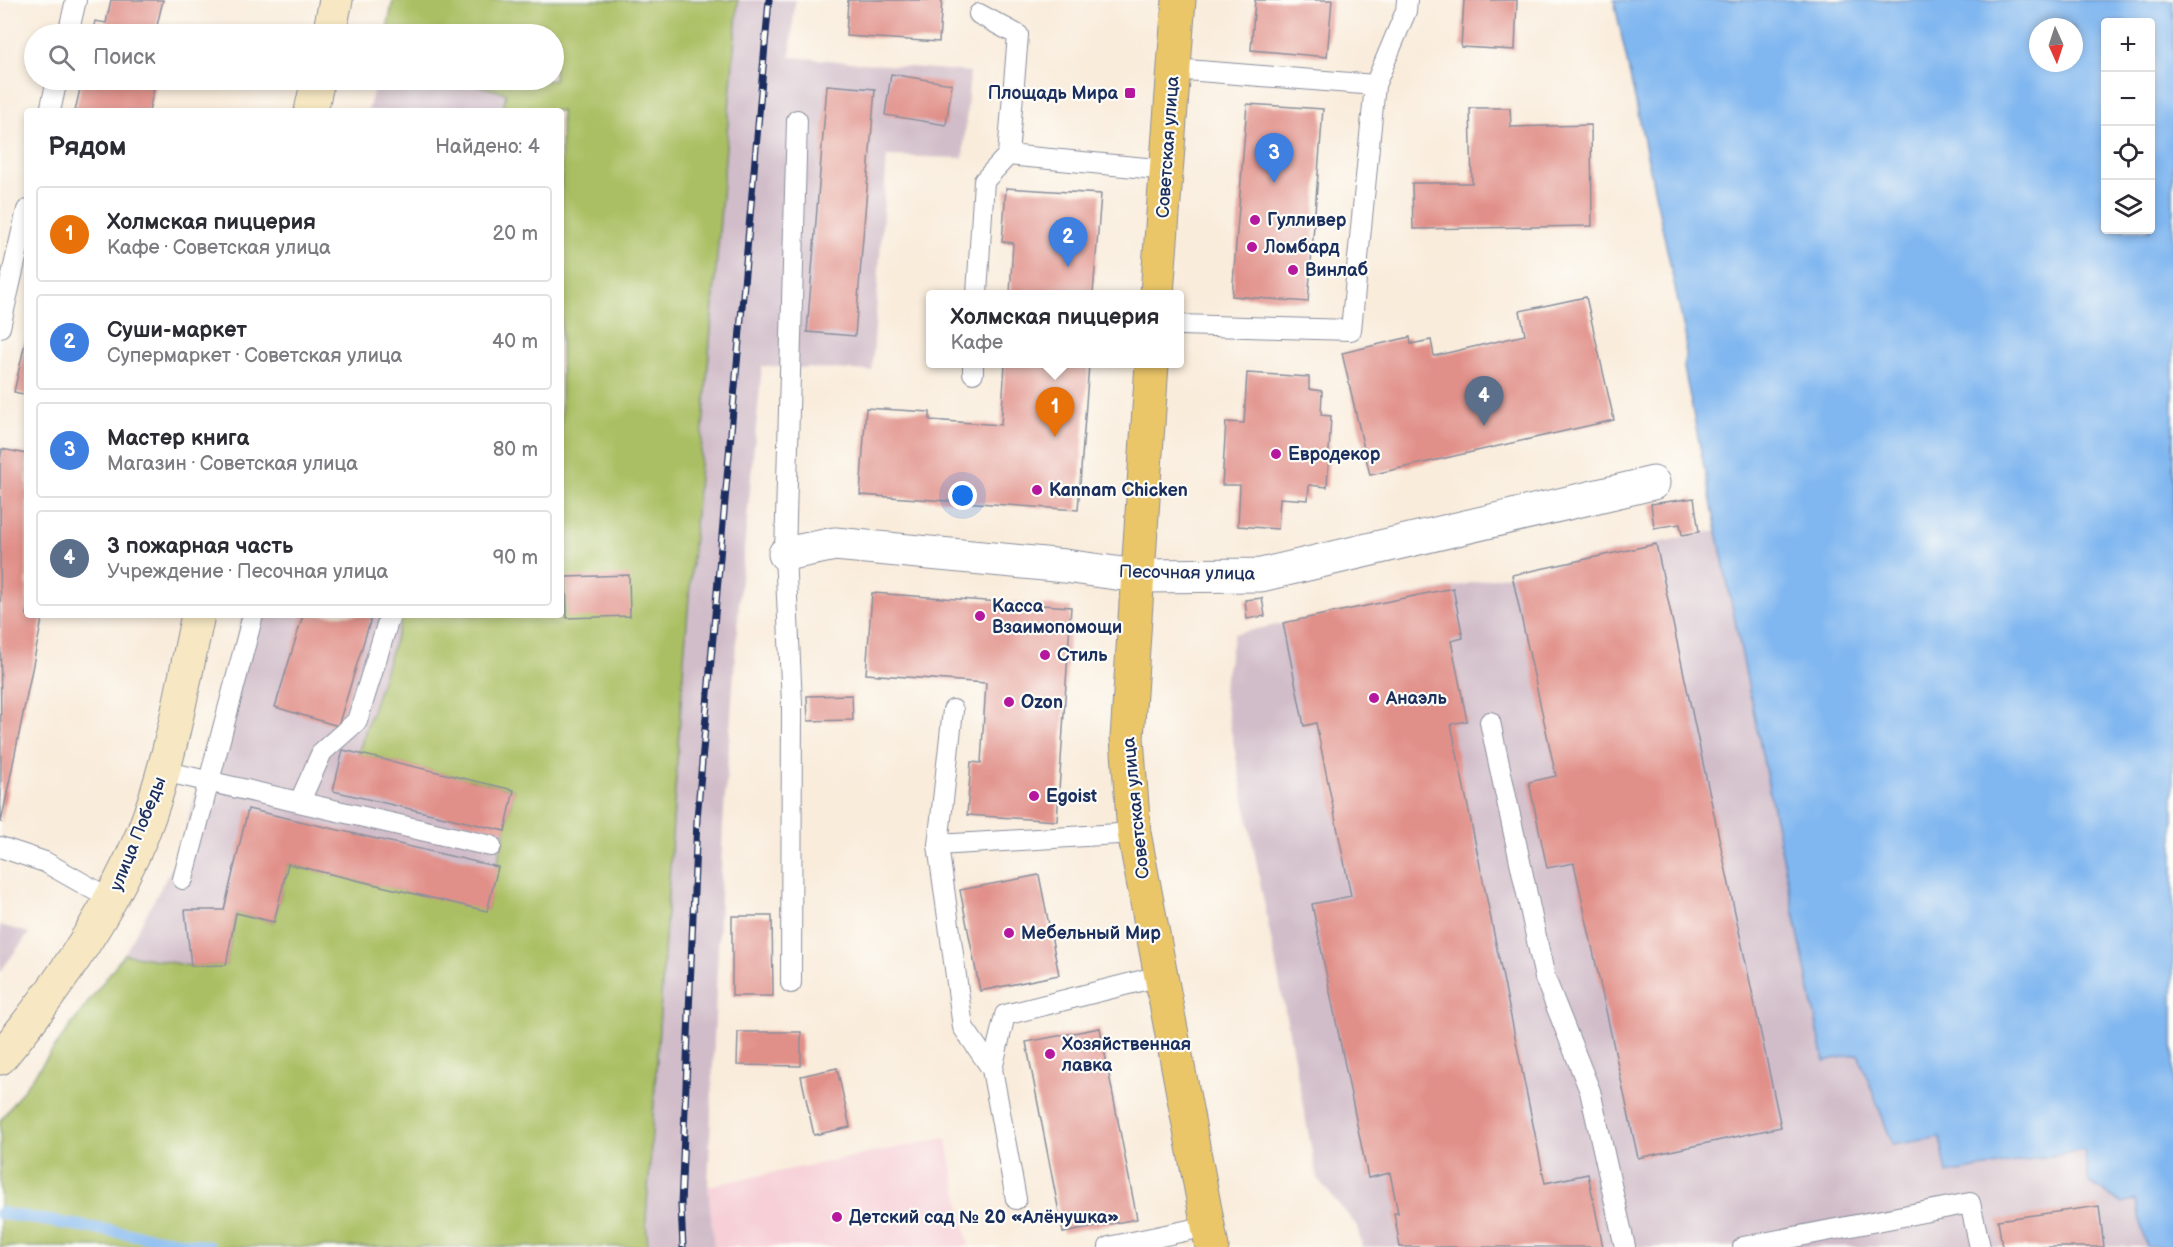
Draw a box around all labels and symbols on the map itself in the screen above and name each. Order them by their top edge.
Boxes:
north arrow [2029,18,2083,72]
street label: Советская улица [1153,75,1183,219]
place label: Площадь Мира [988,83,1119,104]
marker: Площадь Мира [1123,86,1137,100]
pin: 3 [1254,134,1294,183]
place label: Гулливер [1267,210,1347,231]
marker: Гулливер [1248,213,1262,227]
pin: 2 [1048,218,1088,267]
place label: Ломбард [1263,237,1340,258]
marker: Ломбард [1245,240,1259,254]
place label: Винлаб [1305,260,1368,281]
marker: Винлаб [1286,263,1300,277]
pin: 4 [1464,376,1504,426]
pin: 1 [1036,388,1074,437]
place label: Евродекор [1288,444,1381,465]
marker: Евродекор [1269,447,1283,461]
place label: Kannam Chicken [1049,480,1188,501]
your location [948,481,977,510]
marker: Kannam Chicken [1030,483,1044,497]
street label: Песочная улица [1119,561,1256,585]
place label: Касса Взаимопомощи [992,596,1122,638]
marker: Касса Взаимопомощи [973,609,987,623]
place label: Стиль [1057,645,1108,666]
marker: Стиль [1038,648,1052,662]
place label: Анаэль [1385,688,1447,709]
marker: Анаэль [1367,691,1381,705]
place label: Ozon [1021,692,1063,713]
marker: Ozon [1002,695,1016,709]
street label: Советская улица [1118,736,1154,880]
street label: улица Победы [106,774,170,894]
place label: Egoist [1046,786,1097,807]
marker: Egoist [1027,789,1041,803]
place label: Мебельный Мир [1021,923,1161,944]
marker: Мебельный Мир [1002,926,1016,940]
place label: Хозяйственная лавка [1061,1034,1191,1076]
marker: Хозяйственная лавка [1043,1047,1057,1061]
place label: Детский сад № 20 «Алёнушка» [849,1207,1119,1228]
marker: Детский сад № 20 «Алёнушка» [830,1210,844,1224]

